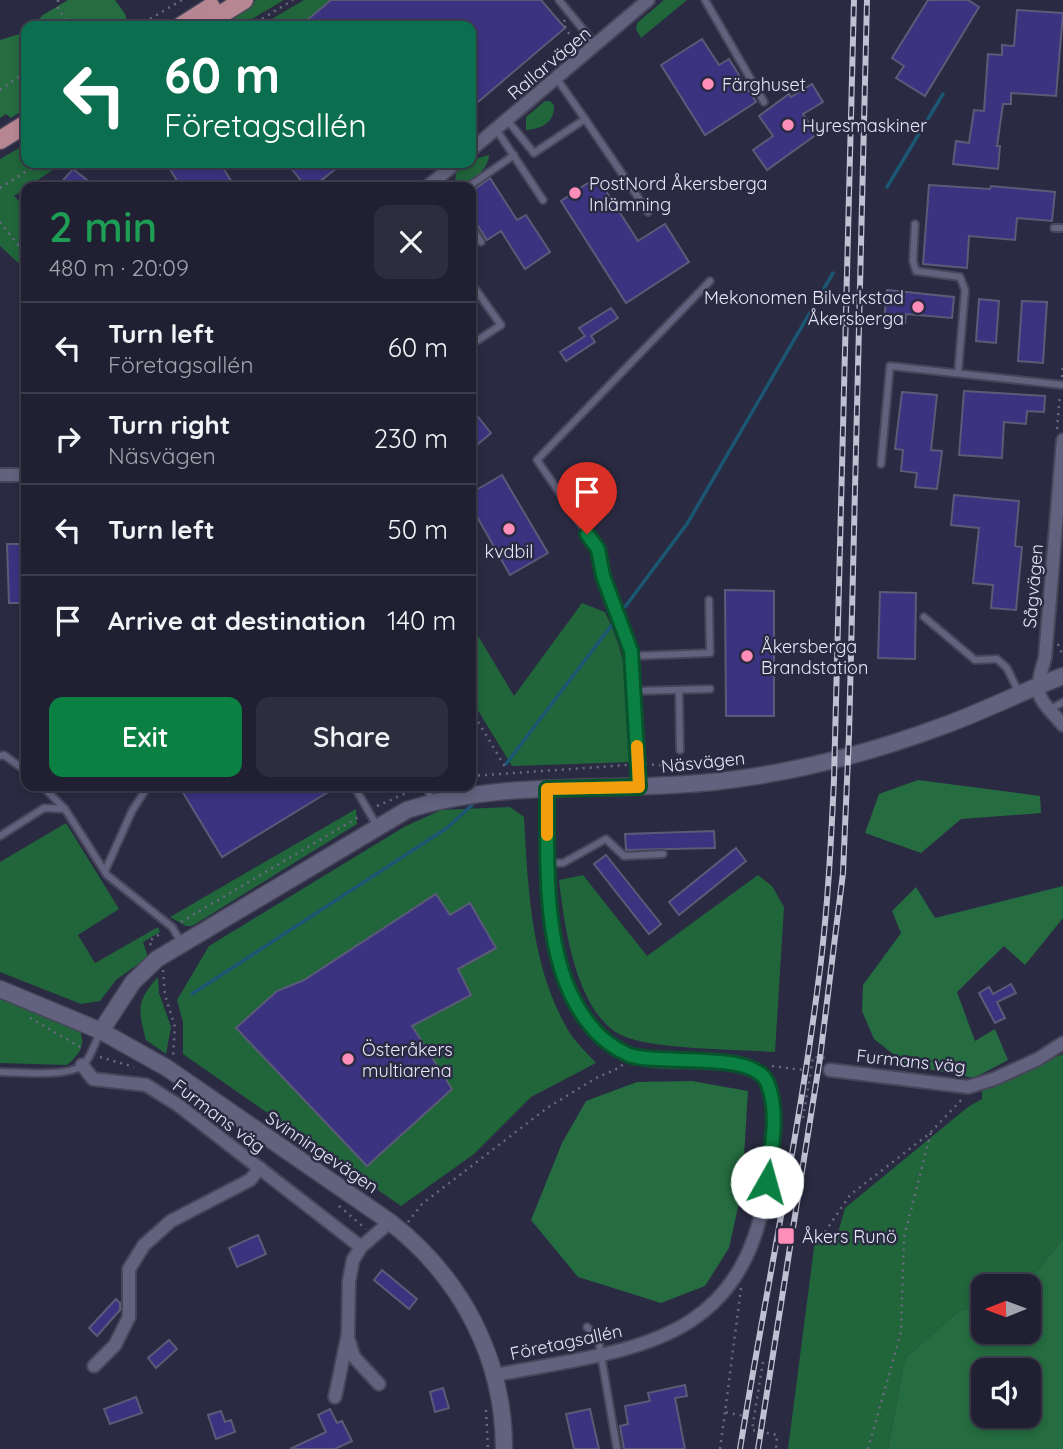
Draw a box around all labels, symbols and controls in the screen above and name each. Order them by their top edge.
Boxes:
street label: Rallarvägen [503,21,595,105]
text: 60 m [164,44,280,105]
icon: left [49,49,140,140]
place label: Färghuset [722,73,806,96]
marker: Färghuset [700,76,716,92]
text: Företagsallén [164,105,367,145]
place label: Hyresmaskiner [802,114,927,137]
marker: Hyresmaskiner [780,117,796,133]
place label: PostNord Åkersberga Inlämning [589,172,768,216]
marker: PostNord Åkersberga Inlämning [567,185,583,201]
text: 2 min [49,200,157,253]
button: close [374,205,448,279]
text: 480 m · 20:09 [49,253,189,282]
place label: Mekonomen Bilverkstad Åkersberga [704,286,904,330]
marker: Mekonomen Bilverkstad Åkersberga [910,299,926,315]
text: Turn left [108,317,215,350]
icon: left [49,329,87,367]
text: 60 m [388,331,448,364]
text: Företagsallén [108,350,254,379]
text: Turn right [108,408,230,441]
icon: right [49,420,87,458]
text: 230 m [374,422,448,455]
text: Näsvägen [108,441,216,470]
pin [557,462,617,534]
icon: arrive [568,473,606,511]
icon: left [49,511,87,549]
text: Turn left [108,513,215,546]
text: 50 m [388,513,448,546]
marker: kvdbil [501,521,517,537]
place label: kvdbil [485,540,533,563]
street label: Sågvägen [1018,543,1048,629]
icon: arrive [49,602,87,640]
text: Arrive at destination [108,604,366,637]
text: 140 m [387,604,456,637]
place label: Åkersberga Brandstation [761,635,868,679]
marker: Åkersberga Brandstation [739,648,755,664]
button: Exit [49,697,242,777]
button: Share [256,697,448,777]
street label: Näsvägen [660,746,746,778]
place label: Österåkers multiarena [362,1038,453,1082]
street label: Furmans väg [855,1044,967,1078]
marker: Österåkers multiarena [340,1051,356,1067]
street label: Furmans väg [168,1074,270,1158]
street label: Svinningevägen [261,1106,383,1198]
position arrow [730,1145,804,1219]
place label: Åkers Runö [802,1225,897,1248]
marker: Åkers Runö [776,1226,796,1246]
north arrow [971,1274,1041,1344]
map controls [971,1274,1041,1428]
street label: Företagsallén [508,1319,624,1365]
button: sound [971,1358,1041,1428]

